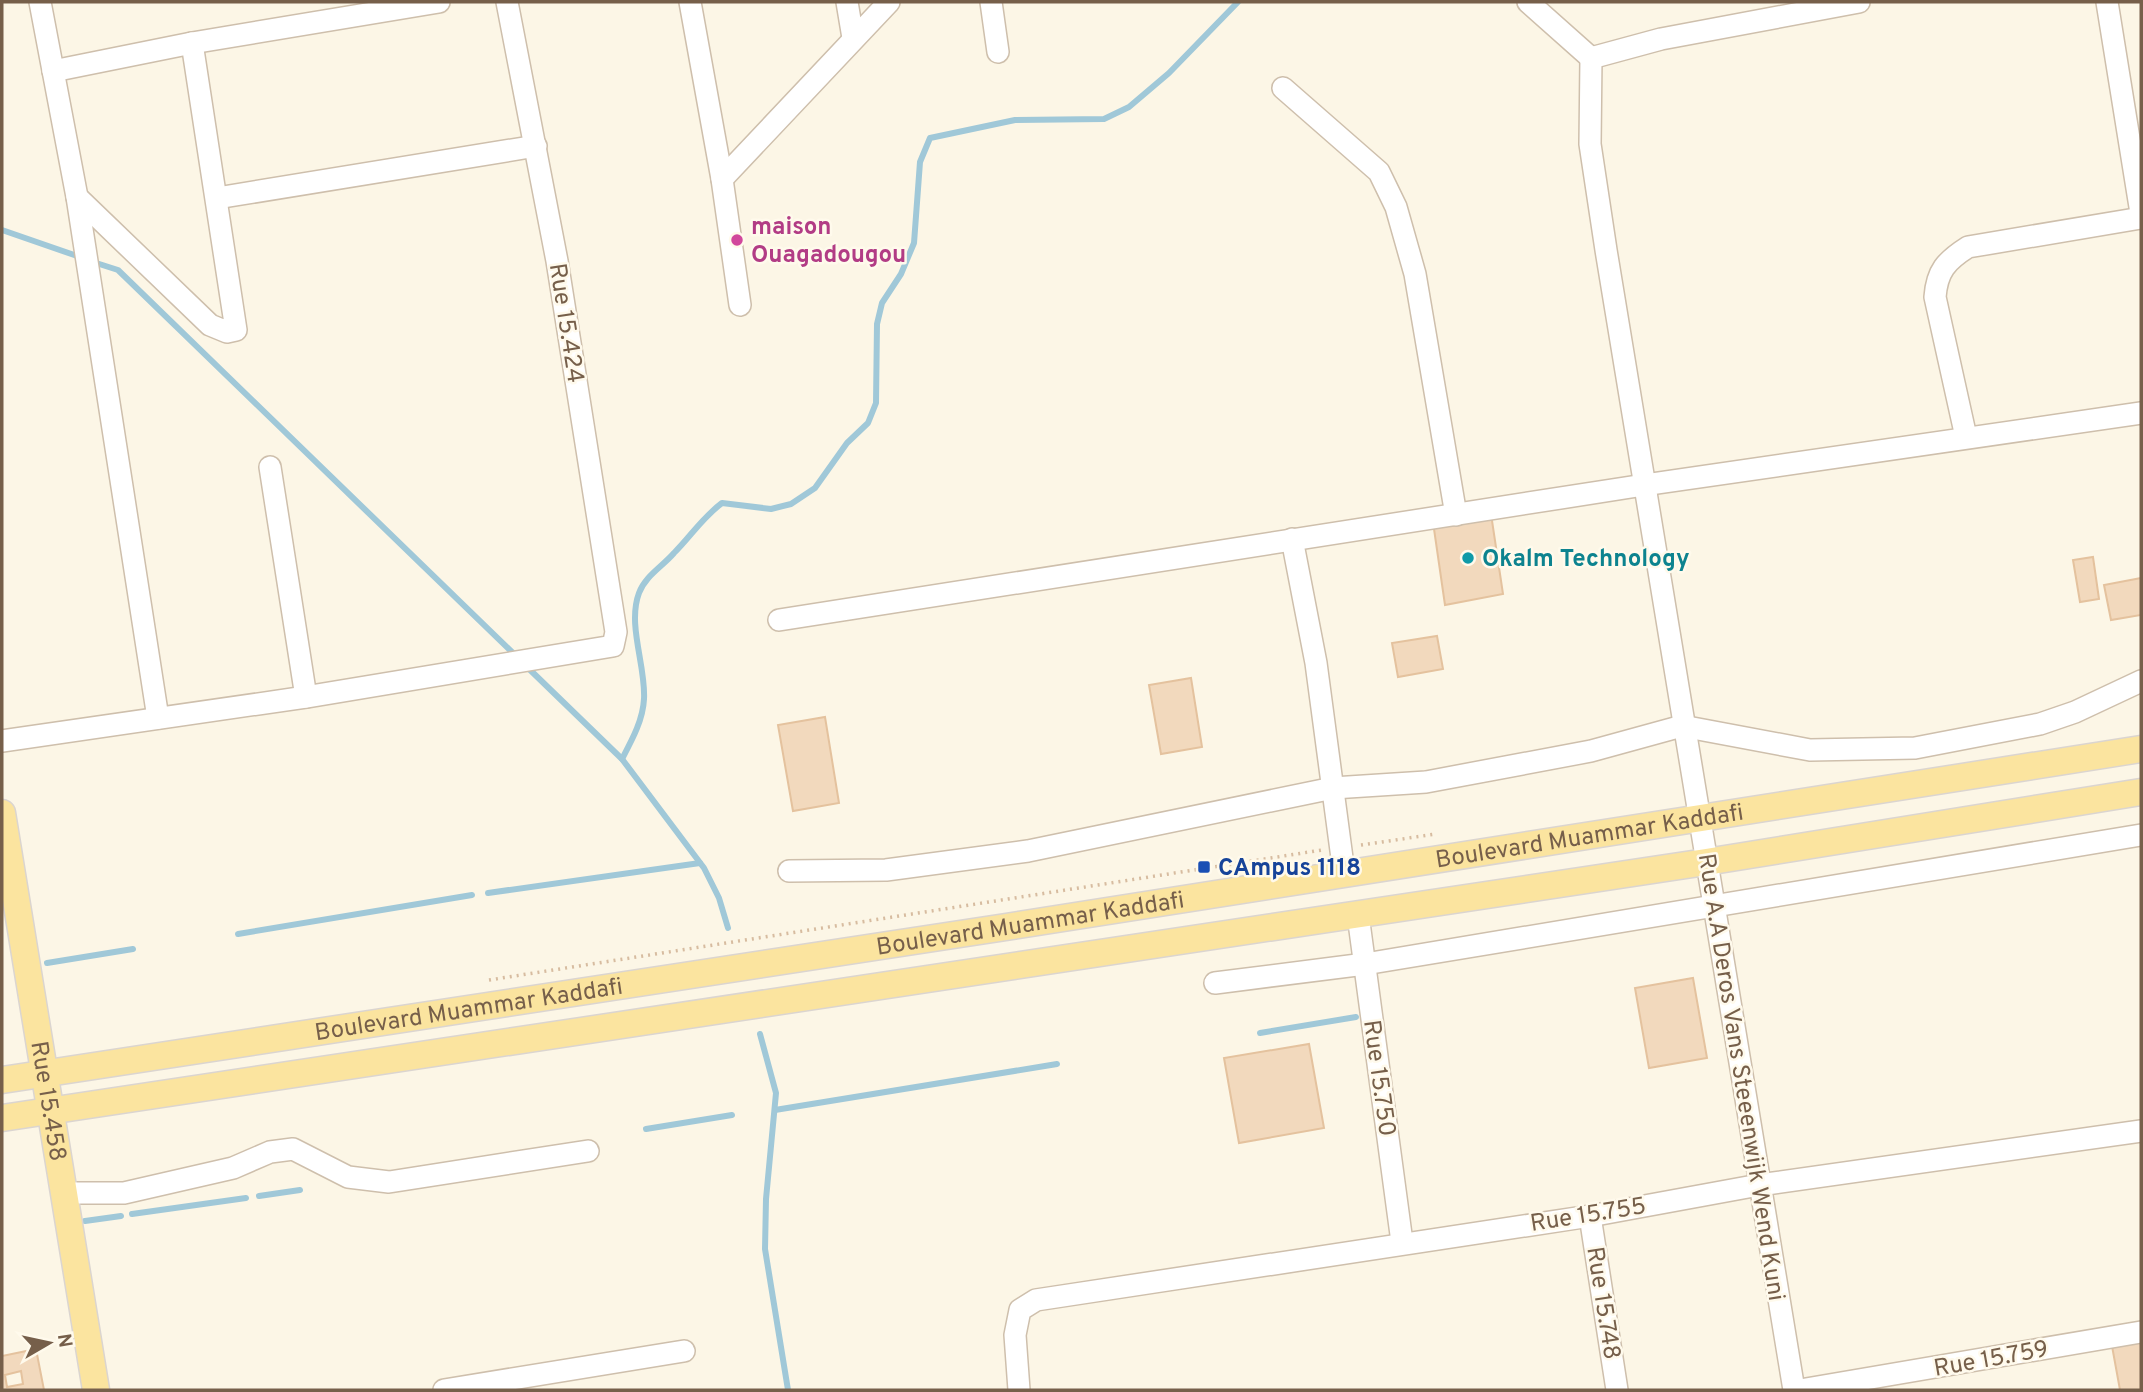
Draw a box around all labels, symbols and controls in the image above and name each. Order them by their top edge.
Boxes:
place label: maison Ouagadougou [751,213,906,271]
marker: maison Ouagadougou [729,232,745,248]
street label: Rue 15.424 [541,261,589,385]
place label: Okalm Technology [1482,545,1690,575]
marker: Okalm Technology [1460,550,1476,566]
street label: Boulevard Muammar Kaddafi [1433,799,1746,876]
street label: Rue A.A Deros Vans Steeenwijk Wend Kuni [1690,851,1790,1303]
place label: CAmpus 1118 [1218,854,1361,884]
marker: CAmpus 1118 [1196,859,1212,875]
street label: Boulevard Muammar Kaddafi [874,886,1187,964]
street label: Boulevard Muammar Kaddafi [313,973,625,1049]
street label: Rue 15.750 [1355,1018,1401,1138]
street label: Rue 15.458 [22,1039,72,1164]
street label: Rue 15.755 [1528,1192,1648,1240]
street label: Rue 15.748 [1578,1245,1626,1362]
north arrow [14,1308,84,1378]
text: N [51,1332,77,1349]
street label: Rue 15.759 [1932,1335,2051,1385]

